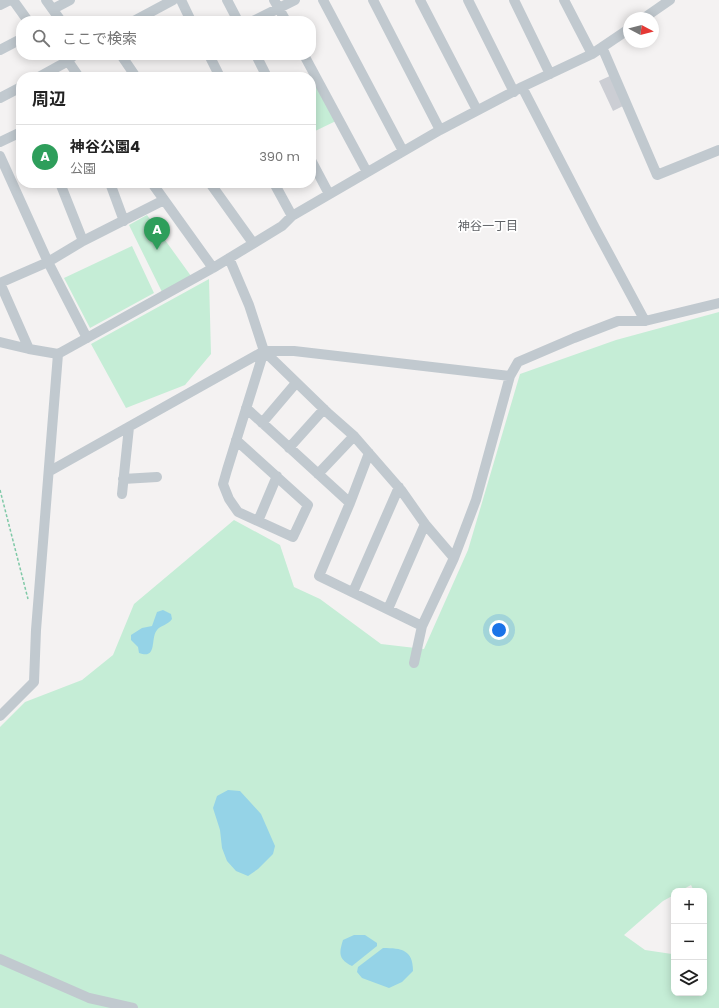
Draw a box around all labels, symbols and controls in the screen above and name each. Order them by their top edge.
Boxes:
north arrow [623,12,659,48]
search box [16,16,316,60]
icon: search [30,27,52,49]
text: ここで検索 [62,28,137,49]
text: 周辺 [32,87,66,111]
text: 神谷公園4 [70,136,140,157]
text: A [40,147,50,166]
text: 390 m [259,147,300,166]
text: 公園 [70,159,96,178]
pin: A [144,217,170,250]
district label: 神谷一丁目 [458,217,518,234]
your location [489,620,509,640]
map controls [671,888,707,996]
button: + [671,888,707,924]
button: − [671,924,707,960]
button: layers [671,960,707,996]

